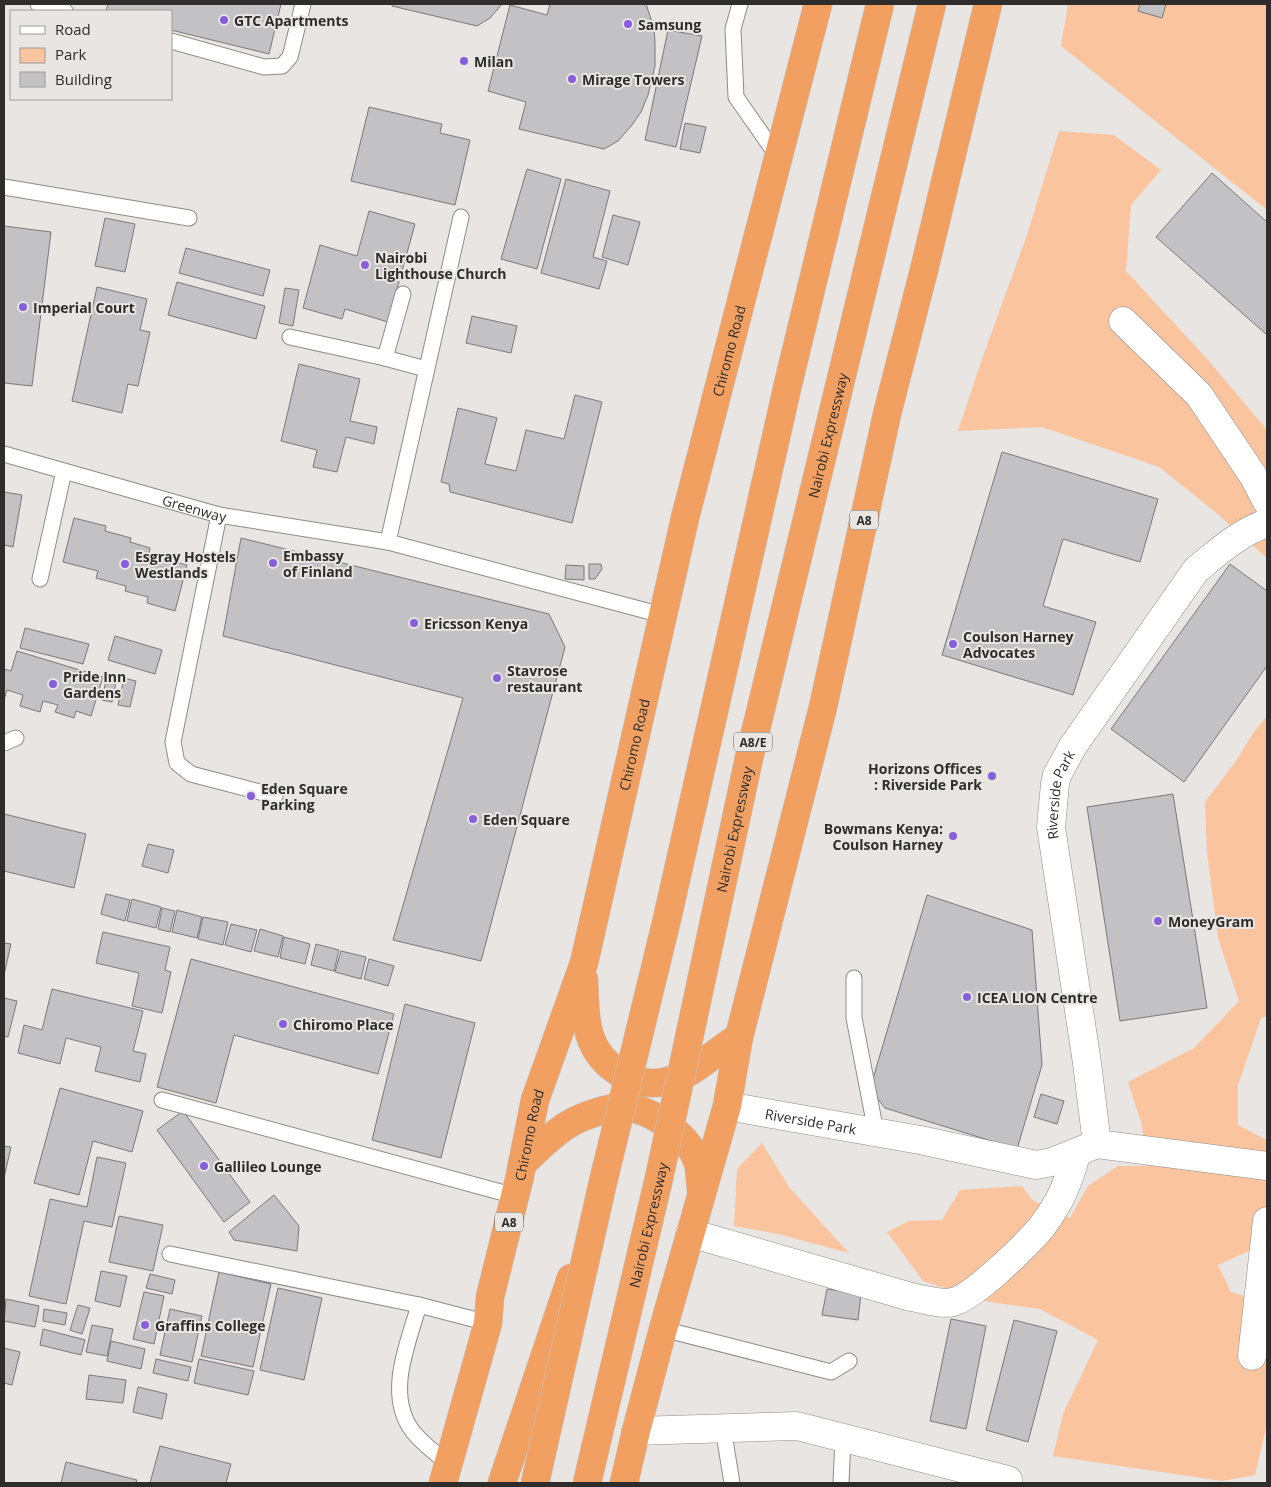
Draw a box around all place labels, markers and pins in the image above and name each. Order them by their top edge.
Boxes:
place label: GTC Apartments [234,11,349,30]
marker: GTC Apartments [218,14,230,26]
place label: Samsung [638,15,701,34]
marker: Samsung [622,18,634,30]
place label: Milan [474,52,513,71]
marker: Milan [458,55,470,67]
place label: Mirage Towers [582,70,684,89]
marker: Mirage Towers [566,73,578,85]
place label: Nairobi Lighthouse Church [375,248,506,283]
marker: Nairobi Lighthouse Church [359,259,371,271]
place label: Imperial Court [33,298,135,317]
marker: Imperial Court [17,301,29,313]
place label: Embassy of Finland [283,546,353,581]
place label: Esgray Hostels Westlands [135,547,236,582]
marker: Embassy of Finland [267,557,279,569]
marker: Esgray Hostels Westlands [119,558,131,570]
place label: Ericsson Kenya [424,614,528,633]
marker: Ericsson Kenya [408,617,420,629]
place label: Coulson Harney Advocates [963,627,1074,662]
marker: Coulson Harney Advocates [947,638,959,650]
place label: Stavrose restaurant [507,661,582,696]
place label: Pride Inn Gardens [63,667,126,702]
marker: Stavrose restaurant [491,672,503,684]
marker: Pride Inn Gardens [47,678,59,690]
place label: Horizons Offices : Riverside Park [868,759,982,794]
marker: Horizons Offices : Riverside Park [986,770,998,782]
place label: Eden Square Parking [261,779,348,814]
marker: Eden Square Parking [245,790,257,802]
place label: Eden Square [483,810,570,829]
marker: Eden Square [467,813,479,825]
place label: Bowmans Kenya: Coulson Harney [824,819,943,854]
marker: Bowmans Kenya: Coulson Harney [947,830,959,842]
place label: MoneyGram [1168,912,1254,931]
marker: MoneyGram [1152,915,1164,927]
place label: ICEA LION Centre [977,988,1098,1007]
marker: ICEA LION Centre [961,991,973,1003]
place label: Chiromo Place [293,1015,393,1034]
marker: Chiromo Place [277,1018,289,1030]
place label: Gallileo Lounge [214,1157,321,1176]
marker: Gallileo Lounge [198,1160,210,1172]
place label: Graffins College [155,1316,265,1335]
marker: Graffins College [139,1319,151,1331]

